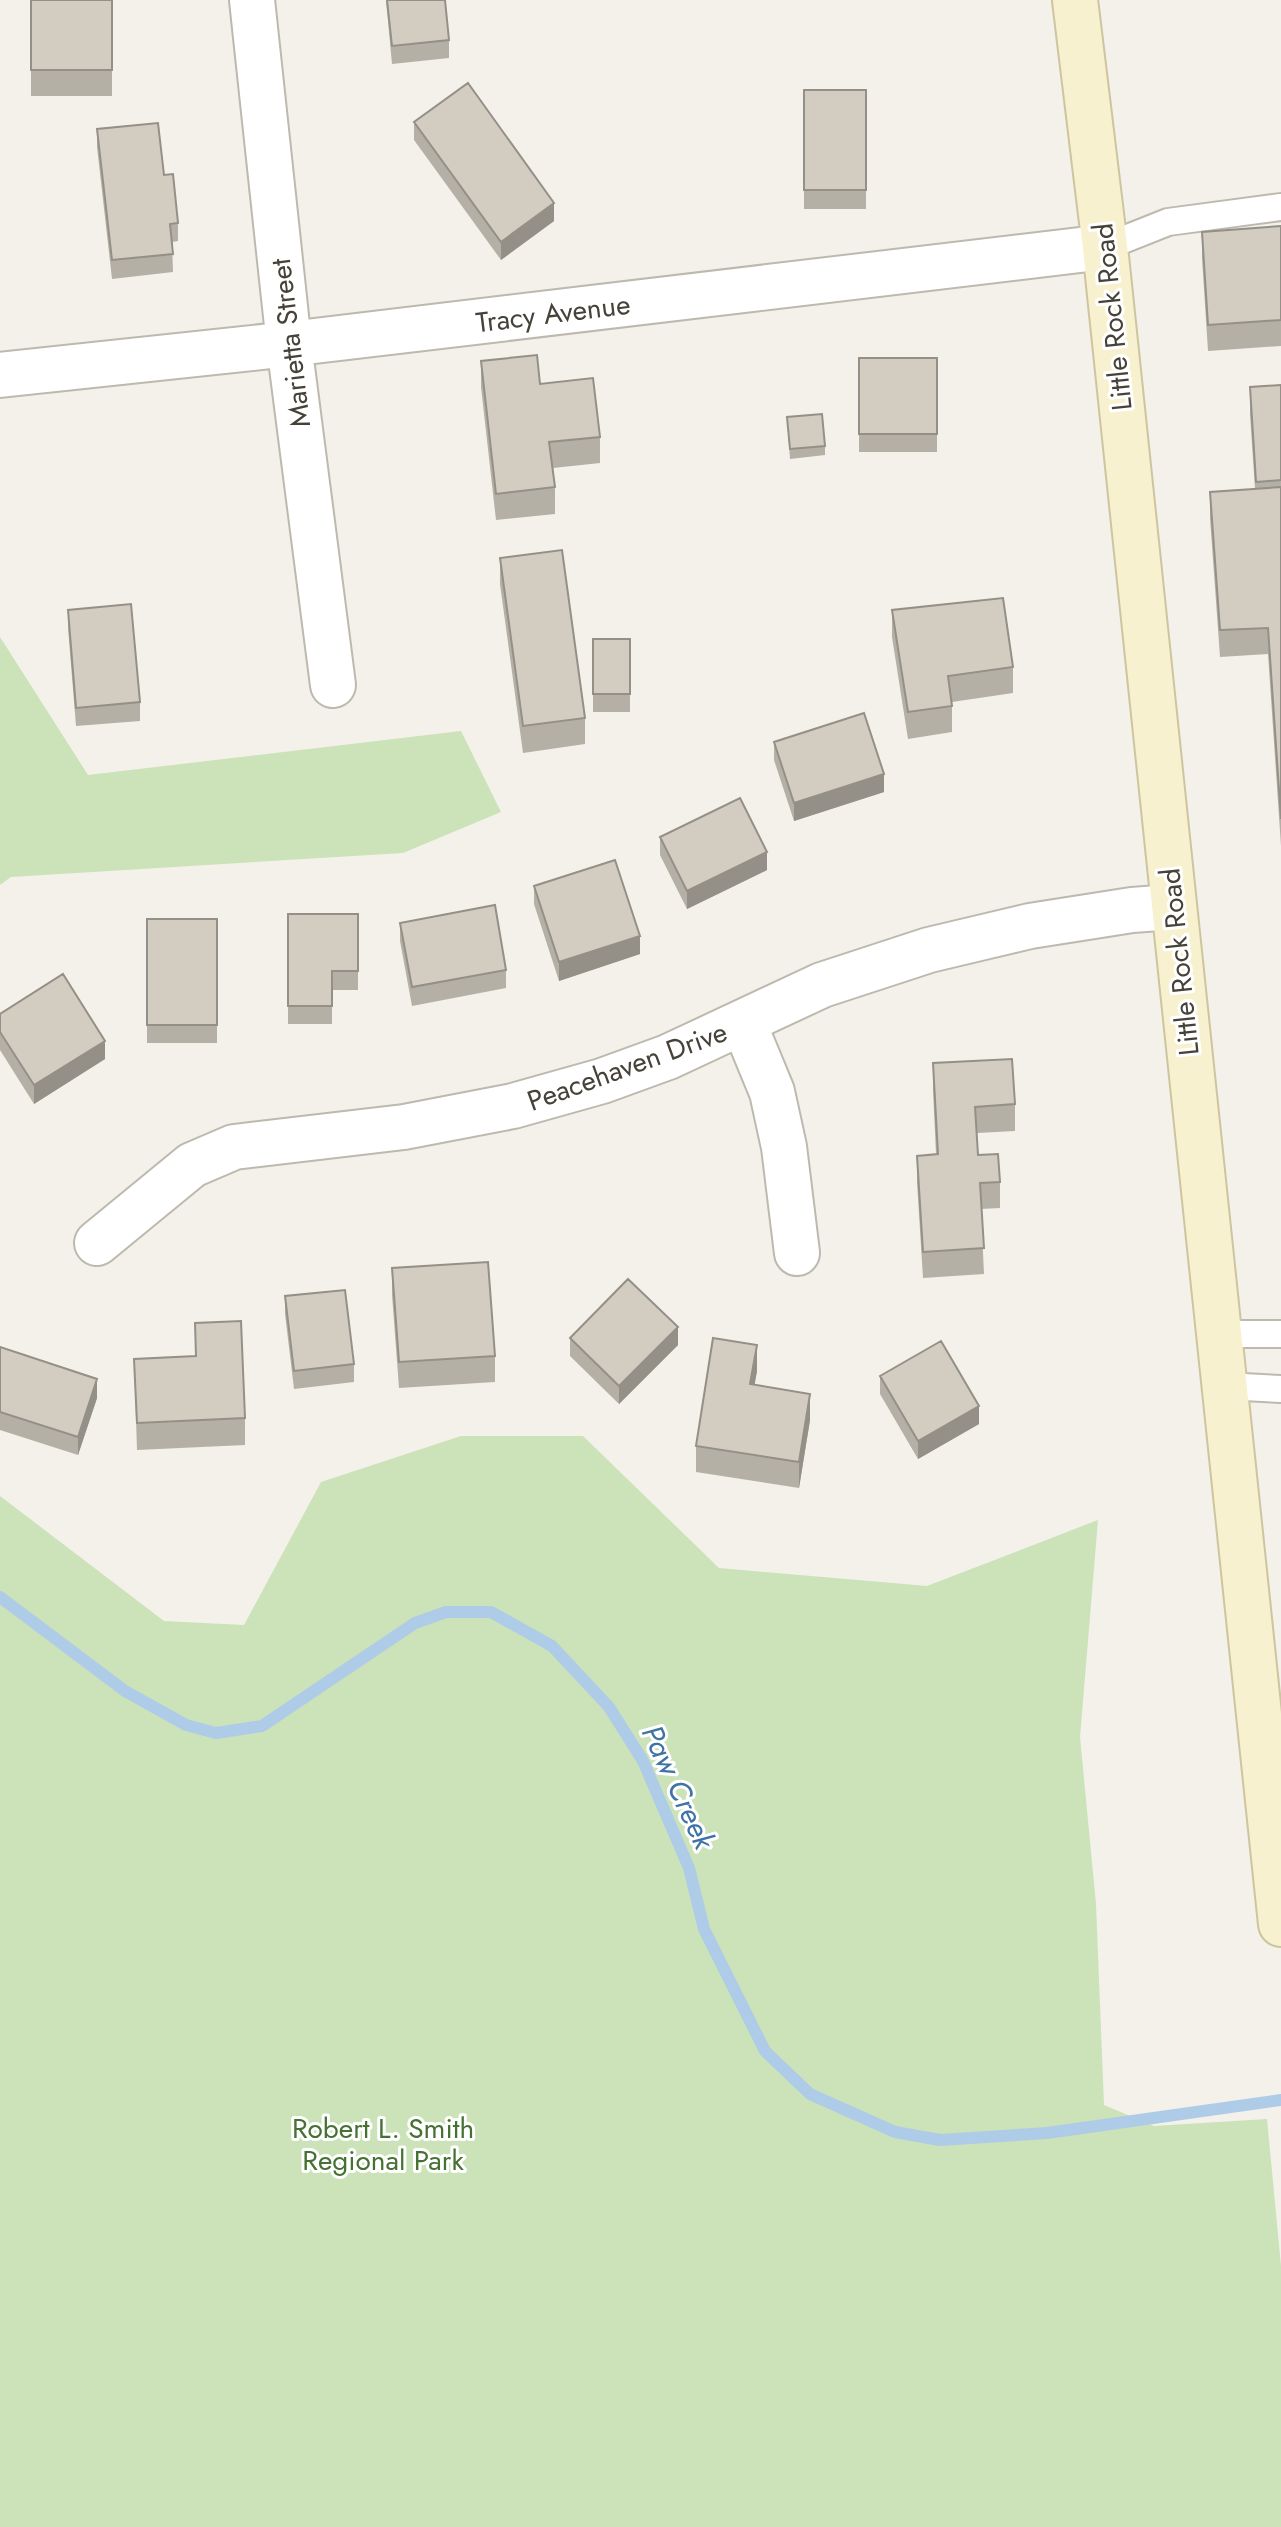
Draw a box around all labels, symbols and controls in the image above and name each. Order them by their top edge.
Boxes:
street label: Little Rock Road [1082,221,1143,413]
street label: Marietta Street [260,256,321,430]
street label: Tracy Avenue [474,284,633,343]
street label: Little Rock Road [1149,866,1210,1058]
street label: Peacehaven Drive [522,1011,733,1122]
water label: Paw Creek [631,1718,726,1857]
park label: Robert L. Smith Regional Park [292,2108,474,2181]

